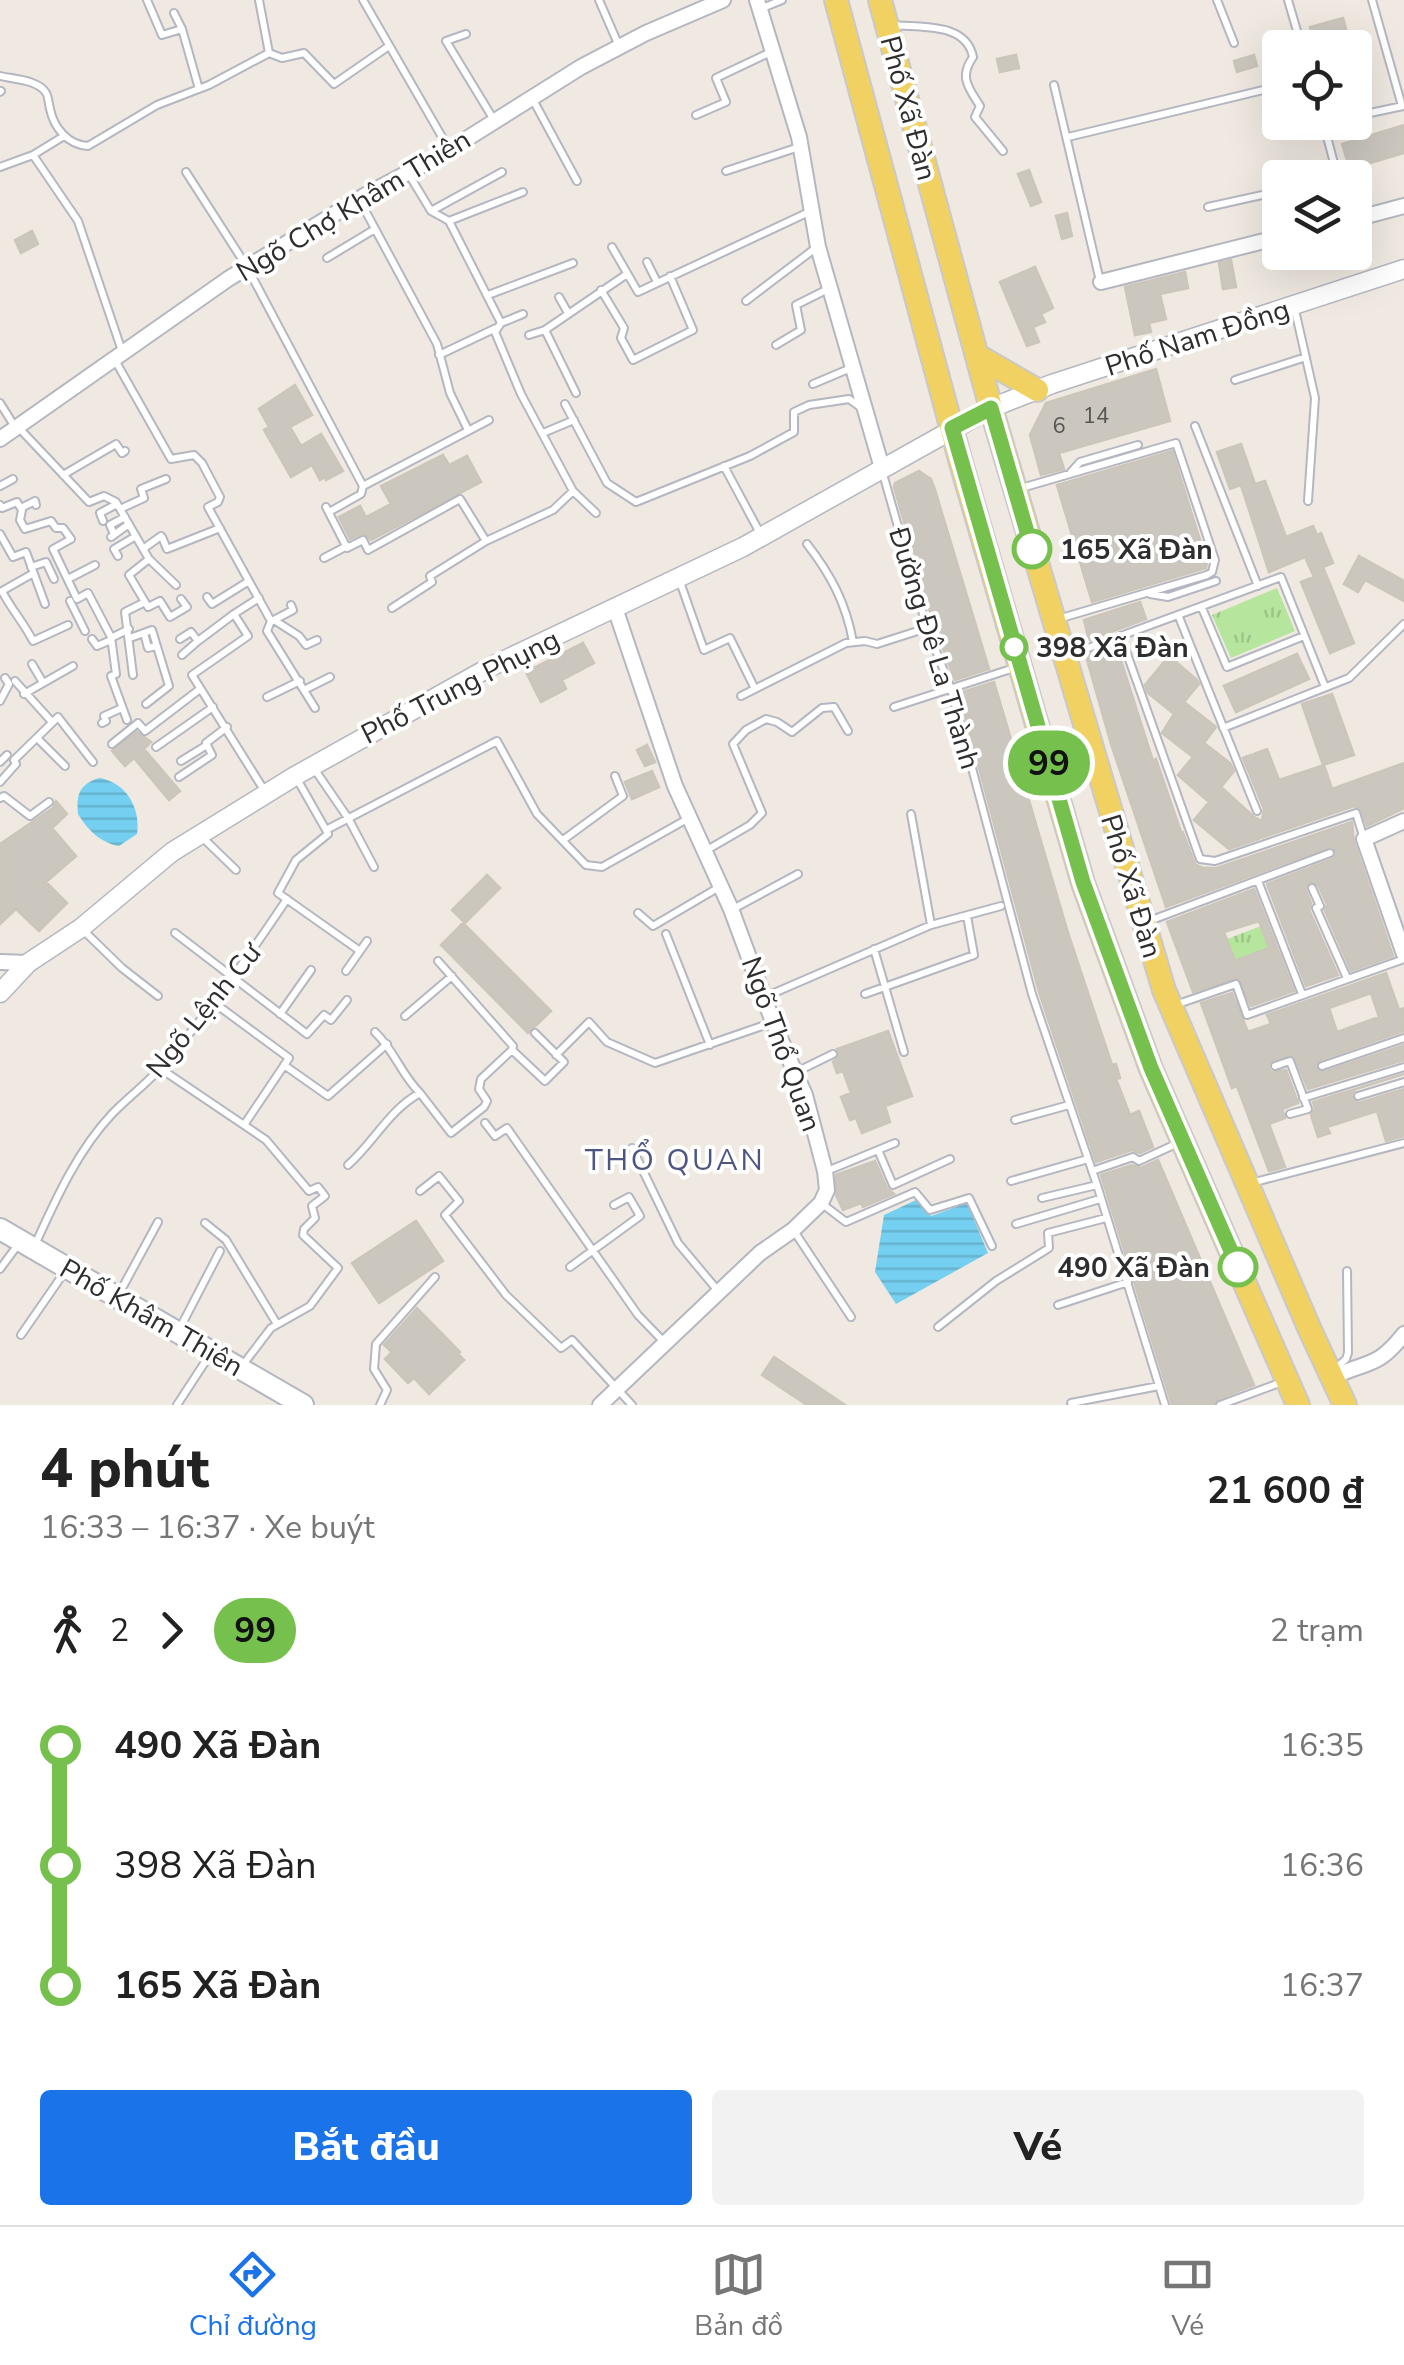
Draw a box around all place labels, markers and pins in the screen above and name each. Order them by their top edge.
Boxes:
marker: 165 Xã Đàn [1013,530,1051,568]
place label: 165 Xã Đàn [1060,531,1213,569]
place label: 398 Xã Đàn [1036,629,1189,667]
marker: 398 Xã Đàn [1001,634,1027,660]
marker: 490 Xã Đàn [1219,1248,1257,1286]
place label: 490 Xã Đàn [1057,1249,1210,1287]

